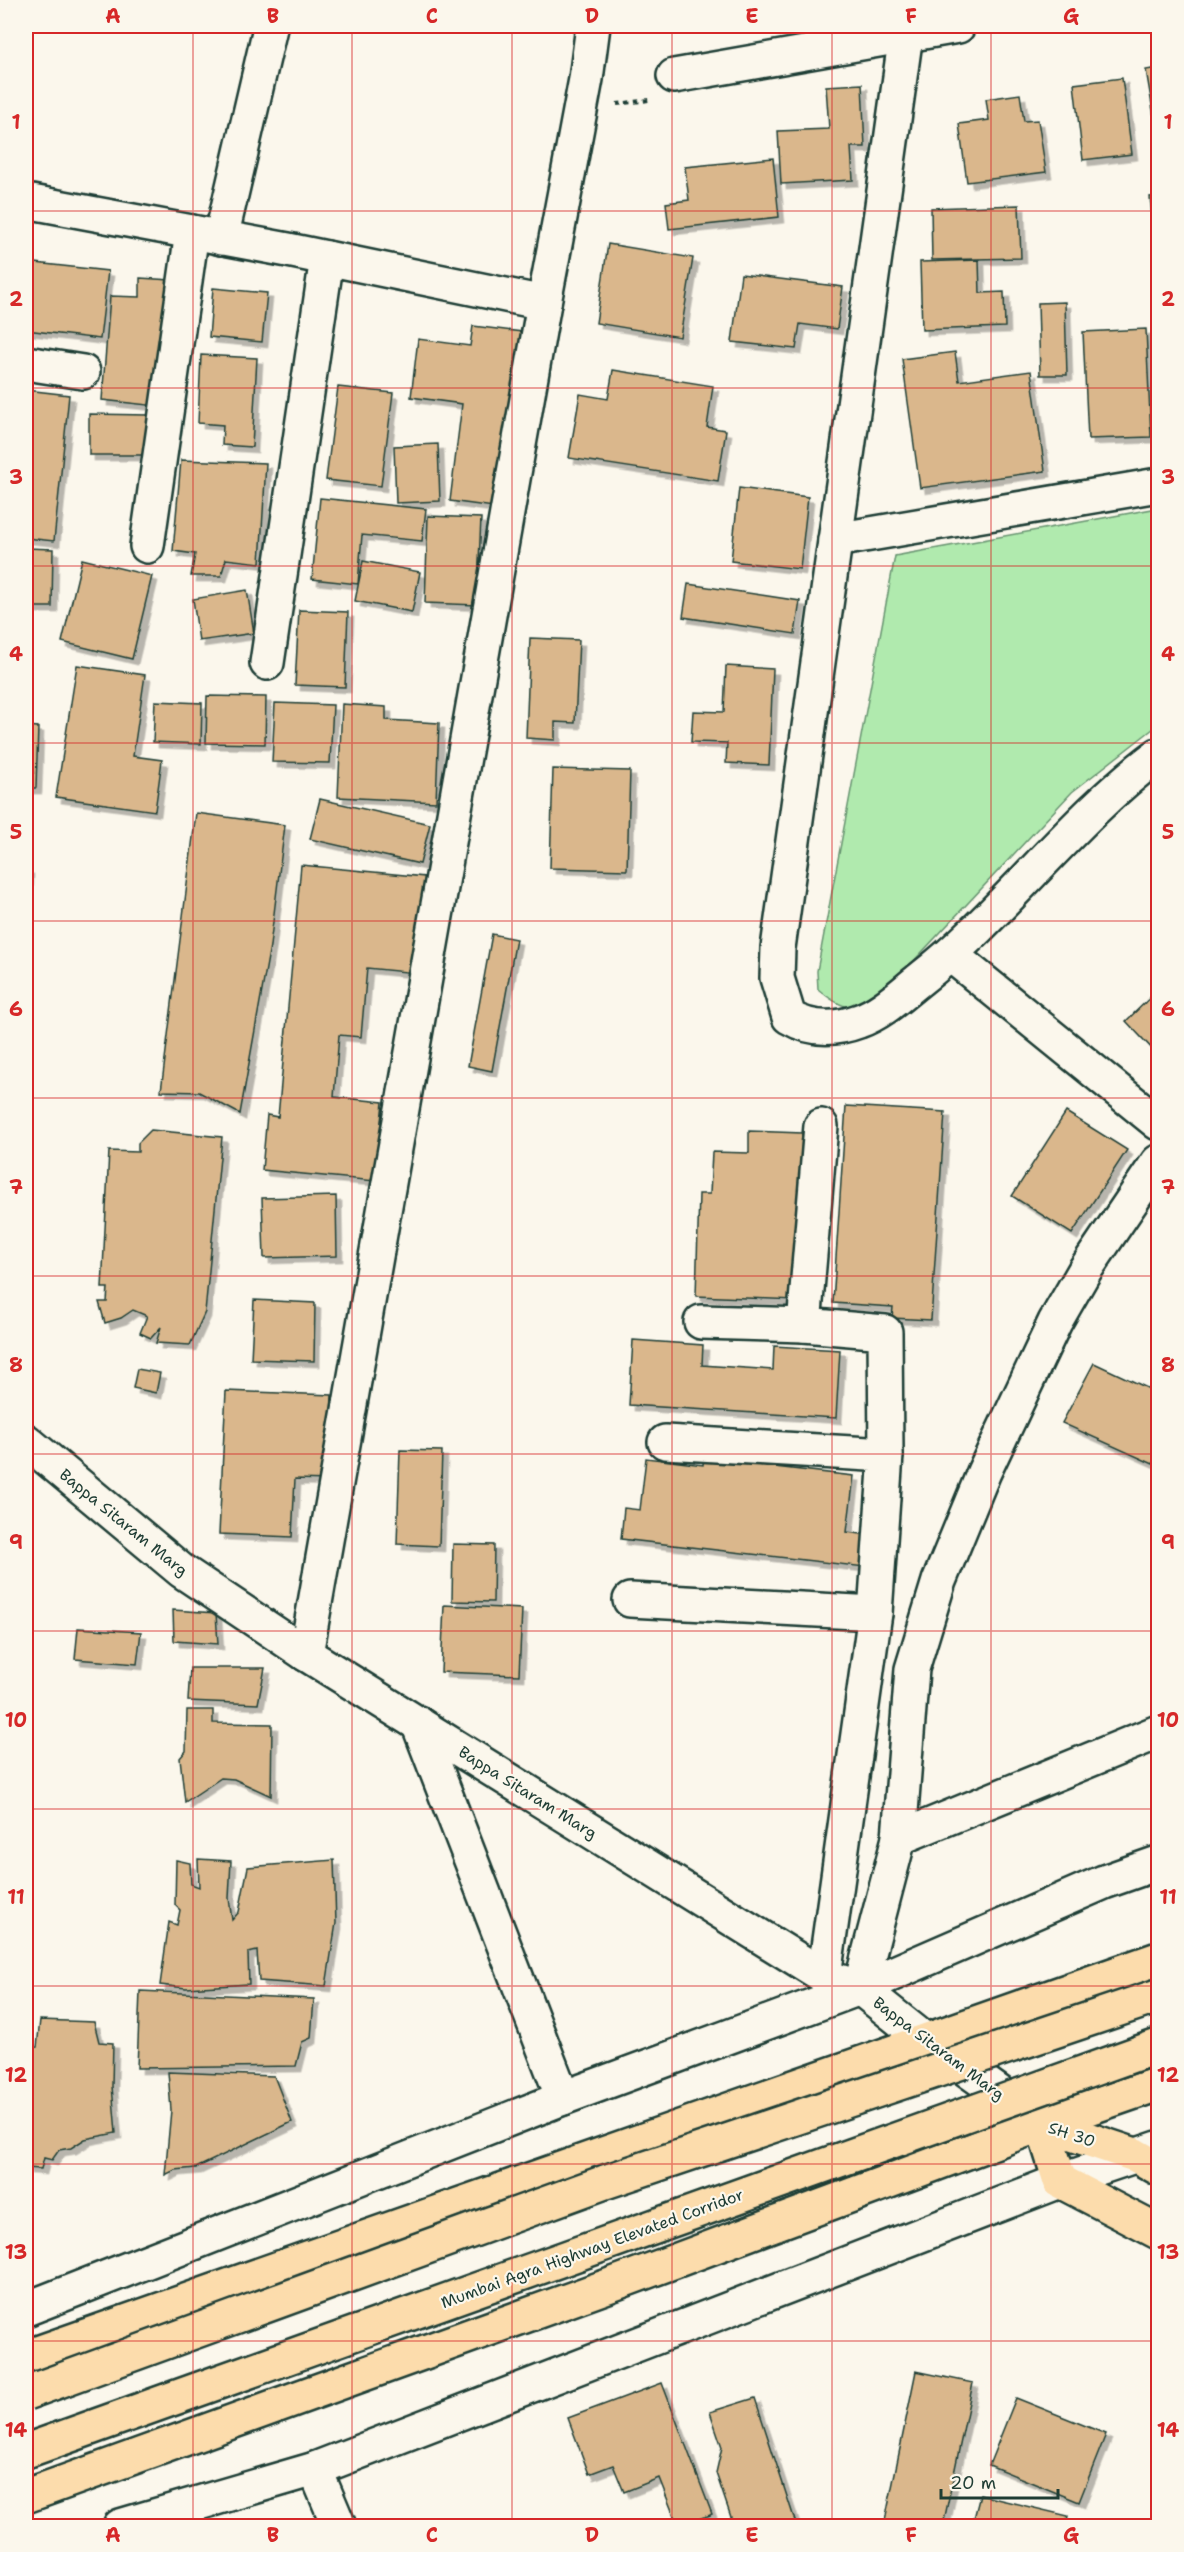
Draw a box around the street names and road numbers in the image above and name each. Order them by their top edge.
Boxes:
street label: Bappa Sitaram Marg [55,1464,192,1581]
street label: Bappa Sitaram Marg [454,1741,601,1844]
street label: Bappa Sitaram Marg [869,1992,1009,2105]
street label: SH 30 [1046,2117,1098,2152]
street label: Mumbai Agra Highway Elevated Corridor [438,2184,746,2313]

